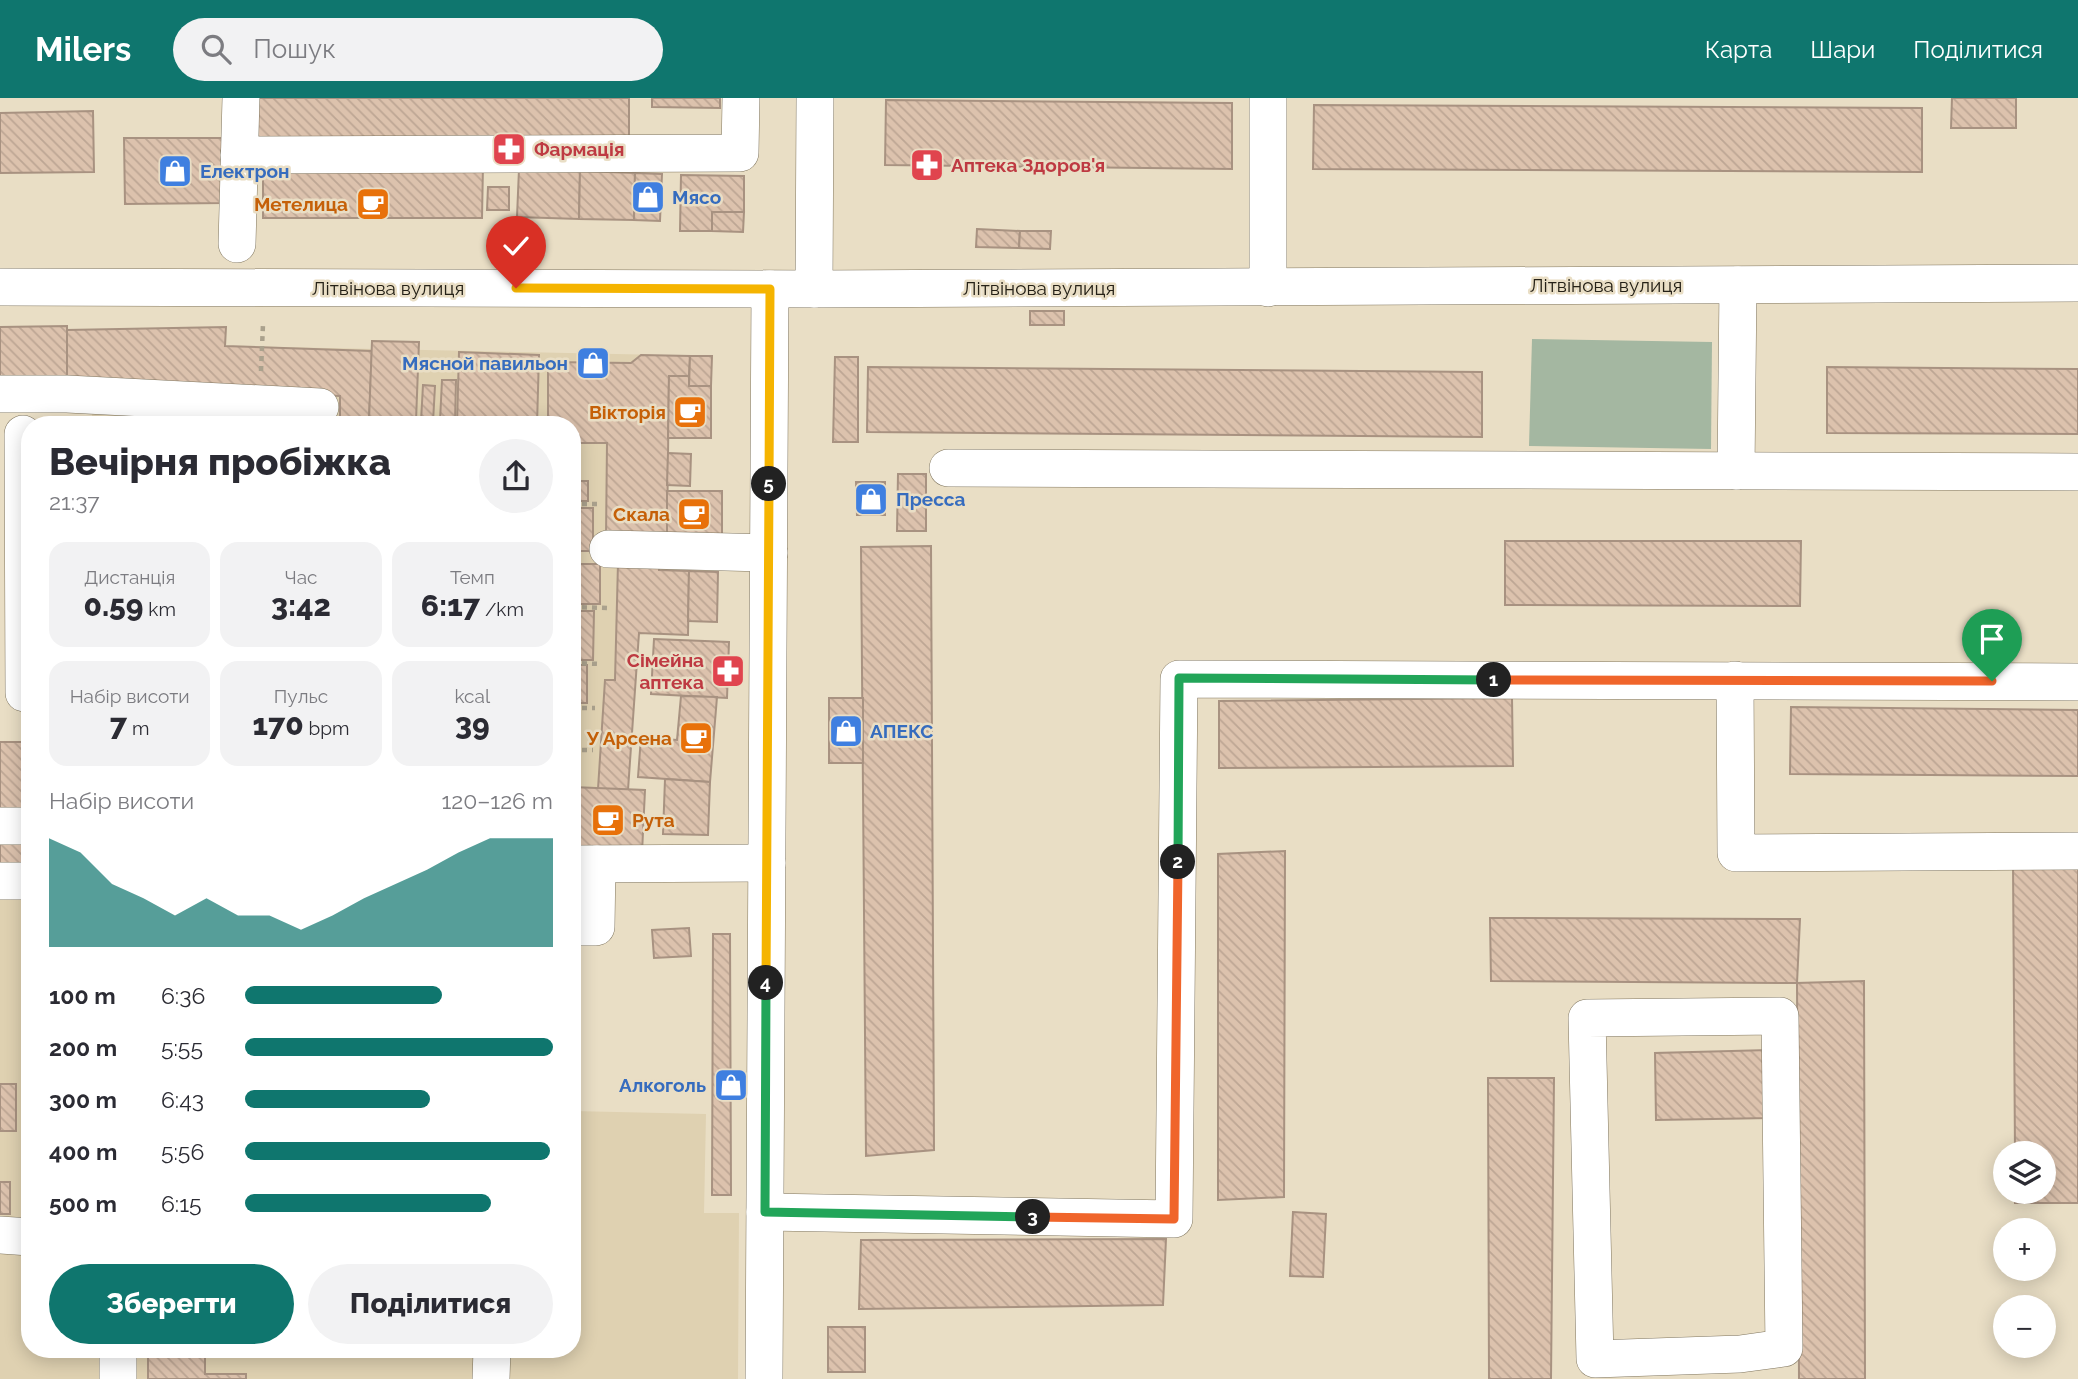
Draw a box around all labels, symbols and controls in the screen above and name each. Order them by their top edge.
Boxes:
search box [173,18,663,81]
text: Milers [35,30,131,69]
icon: search [197,30,235,68]
text: Пошук [253,34,336,64]
text: Карта [1705,35,1772,64]
text: Шари [1810,35,1875,64]
text: Поділитися [1913,35,2043,64]
pharmacy icon: Фармація [490,130,528,168]
place label: Фармація [534,138,624,160]
pharmacy icon: Аптека Здоров'я [908,146,946,184]
shop icon: Електрон [156,152,194,190]
place label: Аптека Здоров'я [951,154,1105,176]
place label: Електрон [200,160,289,182]
shop icon: Мясо [629,178,667,216]
cafe icon: Метелица [354,185,392,223]
place label: Мясо [672,186,721,208]
place label: Метелица [254,193,348,215]
pin [486,216,546,288]
icon: check [497,227,535,265]
street label: Літвінова вулиця [1530,274,1682,296]
street label: Літвінова вулиця [312,277,464,299]
street label: Літвінова вулиця [963,277,1115,299]
shop icon: Мясной павильон [574,344,612,382]
place label: Мясной павильон [402,352,568,374]
cafe icon: Вікторія [671,393,709,431]
place label: Вікторія [589,401,666,423]
text: Вечірня пробіжка [49,439,391,484]
button: share [479,439,553,513]
pin: 5 [752,466,786,502]
text: 5 [763,472,774,494]
shop icon: Пресса [852,480,890,518]
text: 21:37 [49,488,100,515]
place label: Пресса [896,488,966,510]
cafe icon: Скала [675,495,713,533]
place label: Скала [613,503,670,525]
text: Дистанція [84,566,175,588]
text: Час [284,566,318,588]
text: Темп [450,566,495,588]
text: 0.59 [83,588,143,623]
text: 3:42 [271,588,331,623]
text: 6:17 [421,588,480,623]
text: km [143,598,176,620]
text: /km [480,598,524,620]
pin [1962,609,2022,681]
icon: arrive [1973,620,2011,658]
place label: Сімейна аптека [627,649,704,693]
pharmacy icon: Сімейна аптека [709,652,747,690]
pin: 1 [1476,662,1512,698]
text: 1 [1489,668,1498,690]
text: Набір висоти [70,685,190,707]
text: Пульс [274,685,328,707]
text: kcal [455,685,490,707]
text: 7 [110,707,127,742]
text: 170 [252,707,304,742]
text: 39 [455,707,490,742]
shop icon: АПЕКС [827,712,865,750]
text: m [127,717,149,739]
text: bpm [304,717,350,739]
cafe icon: У Арсена [677,719,715,757]
place label: АПЕКС [870,720,933,742]
place label: У Арсена [586,727,672,749]
text: Набір висоти [49,787,194,814]
text: 120–126 m [441,787,553,814]
cafe icon: Рута [589,801,627,839]
place label: Рута [632,809,675,831]
pin: 2 [1160,844,1196,880]
text: 2 [1172,850,1183,872]
pin: 4 [748,966,784,1001]
text: 4 [760,971,771,993]
text: 100 m [49,982,116,1009]
text: 6:36 [161,982,205,1009]
text: 200 m [49,1034,117,1061]
text: 5:55 [161,1034,203,1061]
shop icon: Алкоголь [712,1066,750,1104]
place label: Алкоголь [619,1074,706,1096]
text: 300 m [49,1086,117,1113]
text: 6:43 [161,1086,204,1113]
text: 400 m [49,1138,117,1165]
text: 5:56 [161,1138,204,1165]
map controls [1993,1141,2056,1358]
button: layers [1993,1141,2056,1204]
text: 500 m [49,1190,117,1217]
text: 6:15 [161,1190,202,1217]
pin: 3 [1016,1200,1050,1234]
text: 3 [1027,1205,1038,1227]
button: + [1993,1218,2056,1281]
button: Зберегти [49,1264,294,1344]
button: Поділитися [308,1264,553,1344]
button: − [1993,1295,2056,1358]

